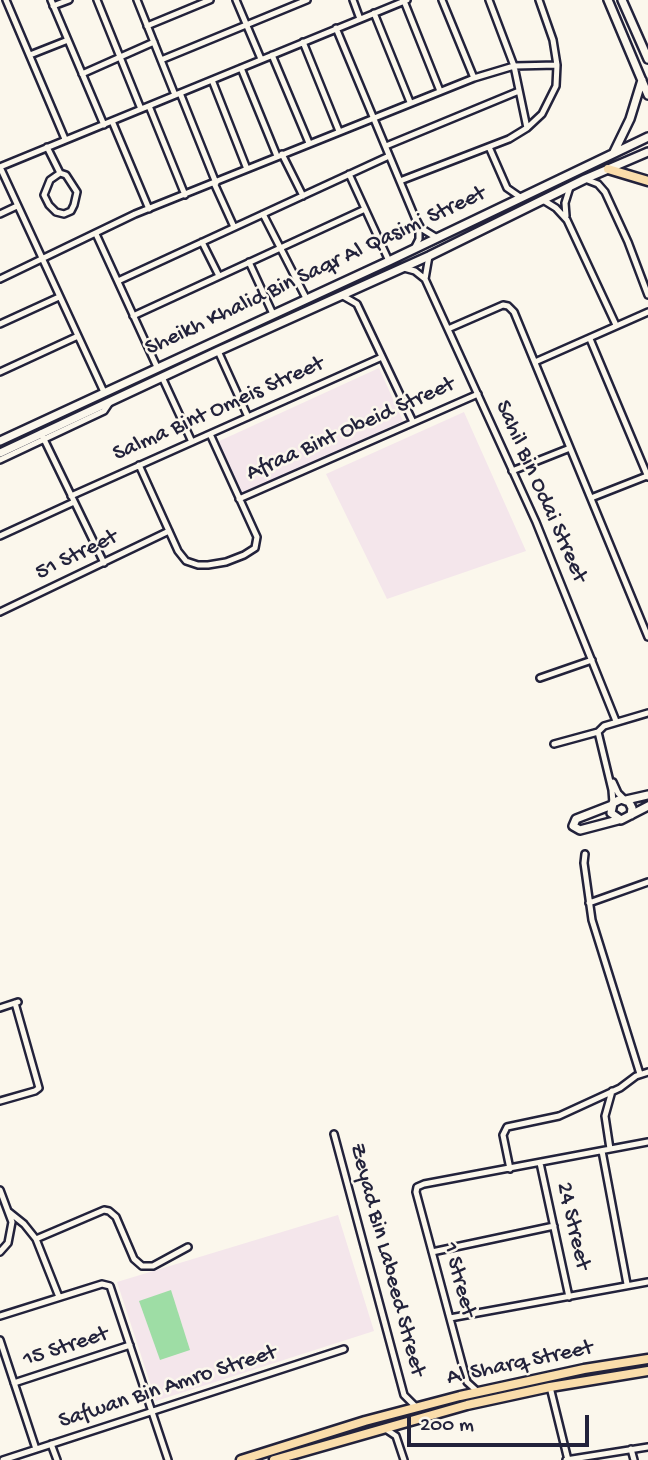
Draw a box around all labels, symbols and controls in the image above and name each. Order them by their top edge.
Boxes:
street label: Sheikh Khalid Bin Saqr Al Qasimi Street [141,181,491,363]
street label: Salma Bint Omeis Street [109,351,329,469]
street label: Afraa Bint Obeid Street [242,372,460,488]
street label: Sahil Bin Odai Street [487,397,593,587]
street label: 51 Street [31,524,123,588]
street label: Zeyad Bin Labeed Street [342,1140,430,1380]
street label: 24 Street [549,1180,595,1272]
street label: 1 Street [435,1240,481,1320]
street label: 15 Street [20,1321,112,1375]
street label: Al Sharq Street [444,1335,596,1393]
street label: Safwan Bin Amro Street [56,1340,280,1436]
scale bar [410,1400,592,1444]
text: 200 m [420,1414,474,1439]

